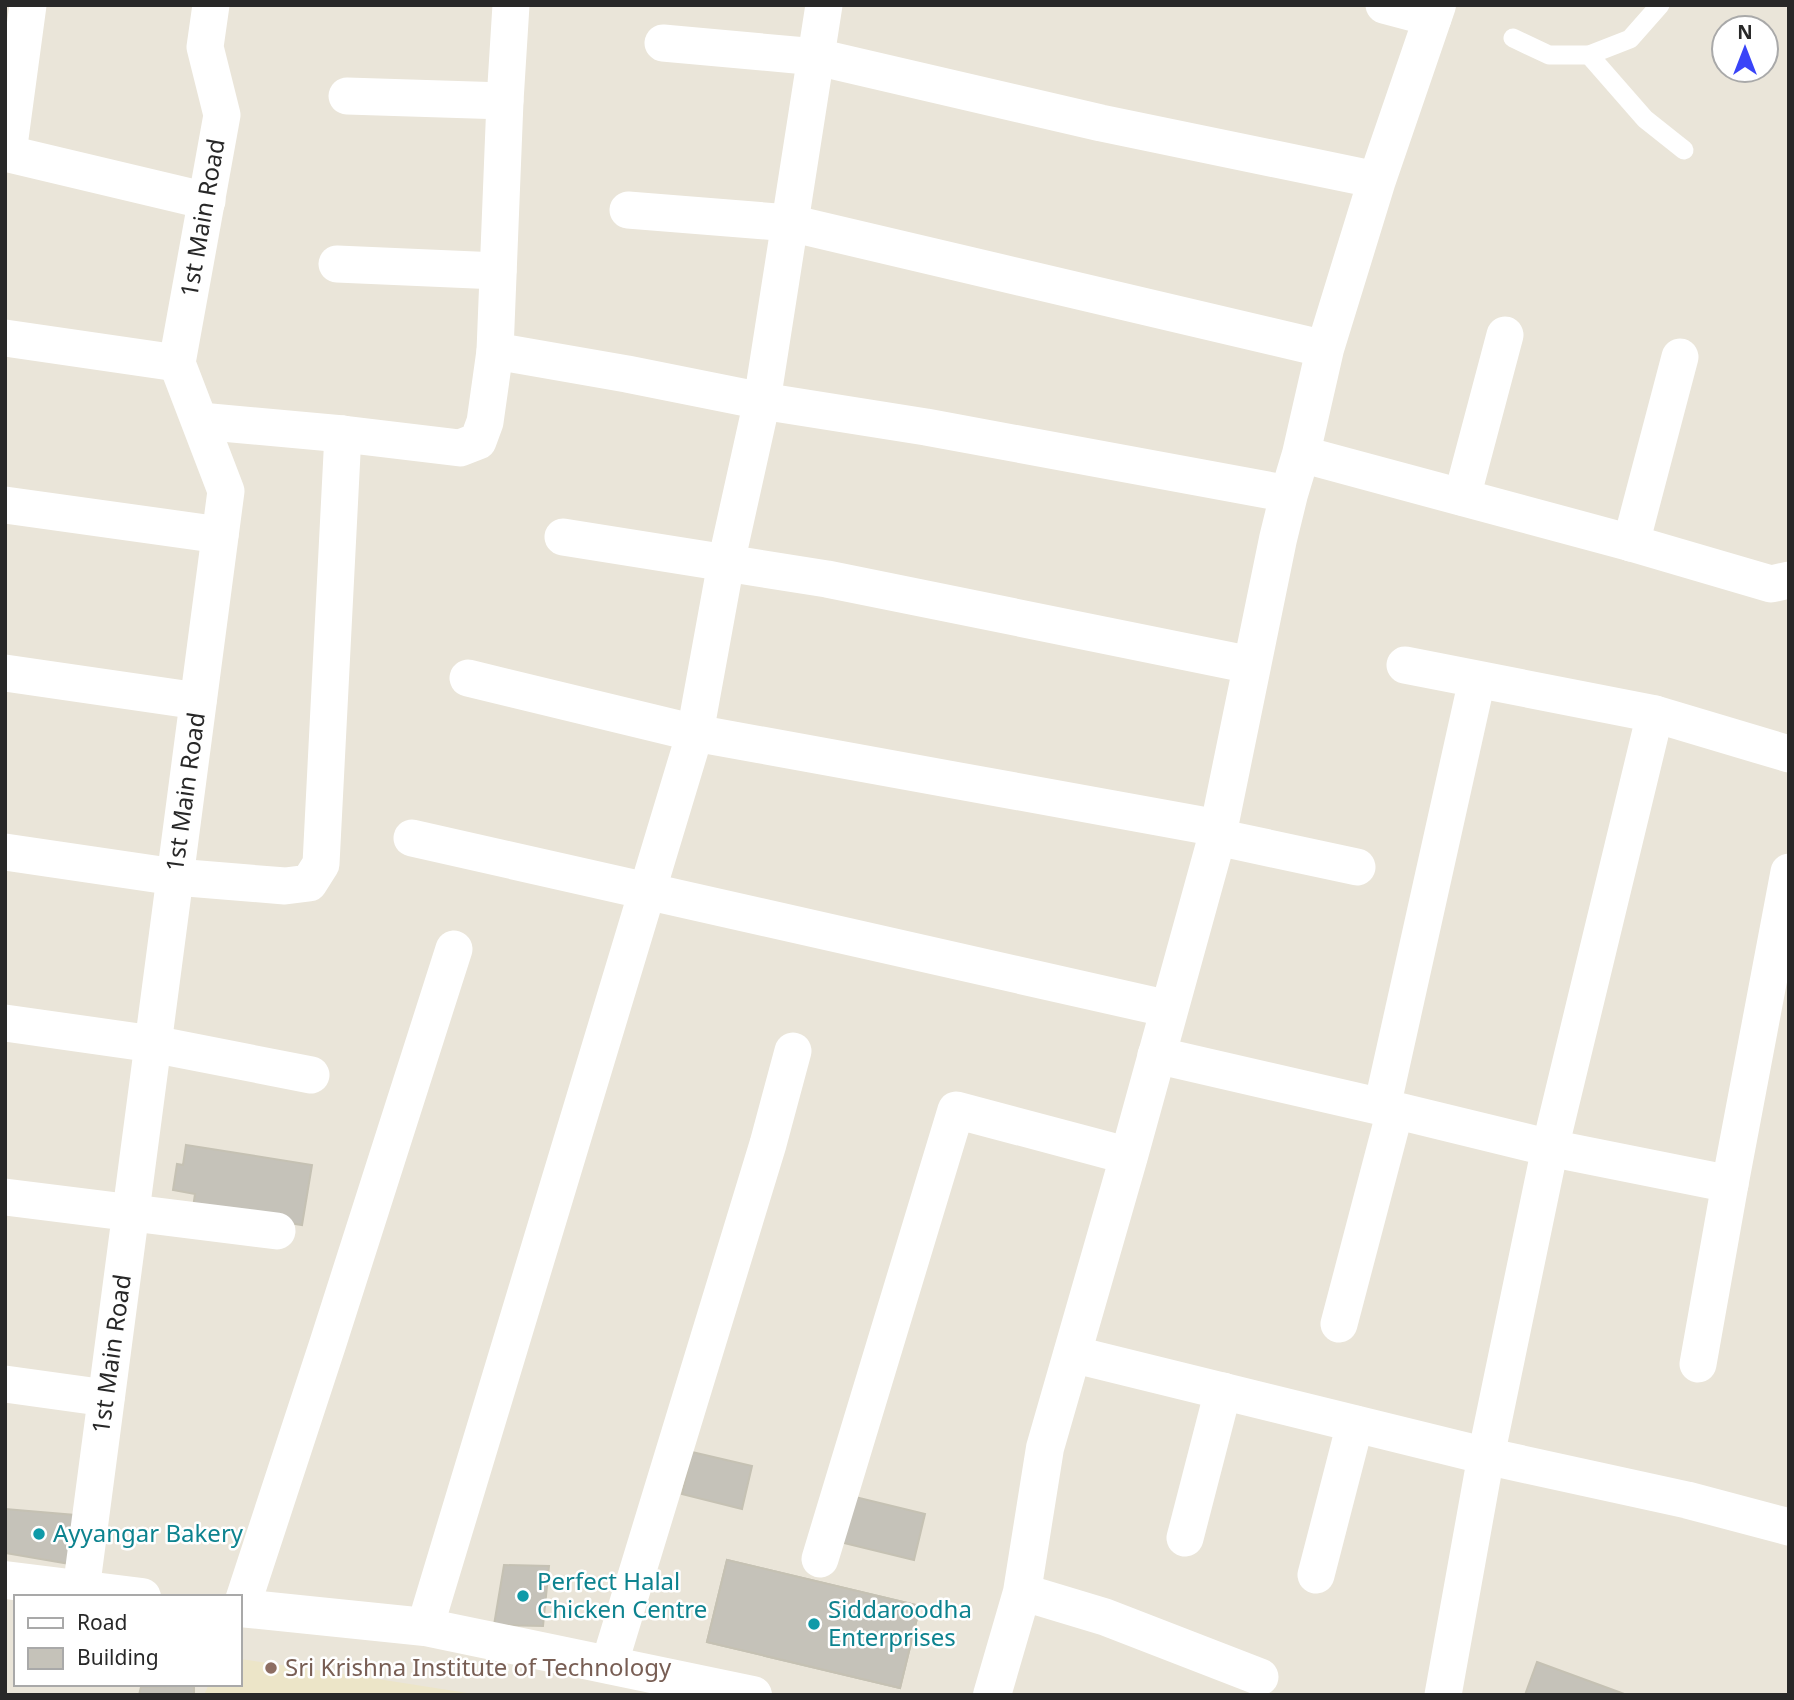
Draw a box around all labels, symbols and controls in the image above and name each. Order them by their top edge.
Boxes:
north arrow [1710,14,1780,84]
text: N [1737,19,1753,45]
street label: 1st Main Road [171,136,232,300]
street label: 1st Main Road [157,710,212,873]
street label: 1st Main Road [83,1272,138,1435]
place label: Ayyangar Bakery [53,1516,244,1549]
marker: Ayyangar Bakery [31,1526,47,1542]
place label: Perfect Halal Chicken Centre [537,1564,707,1625]
marker: Perfect Halal Chicken Centre [515,1588,531,1604]
place label: Siddaroodha Enterprises [828,1592,972,1653]
legend [14,1595,242,1686]
text: Road [77,1608,127,1636]
marker: Siddaroodha Enterprises [806,1616,822,1632]
text: Building [77,1643,159,1671]
place label: Sri Krishna Institute of Technology [285,1650,672,1683]
marker: Sri Krishna Institute of Technology [263,1660,279,1676]

